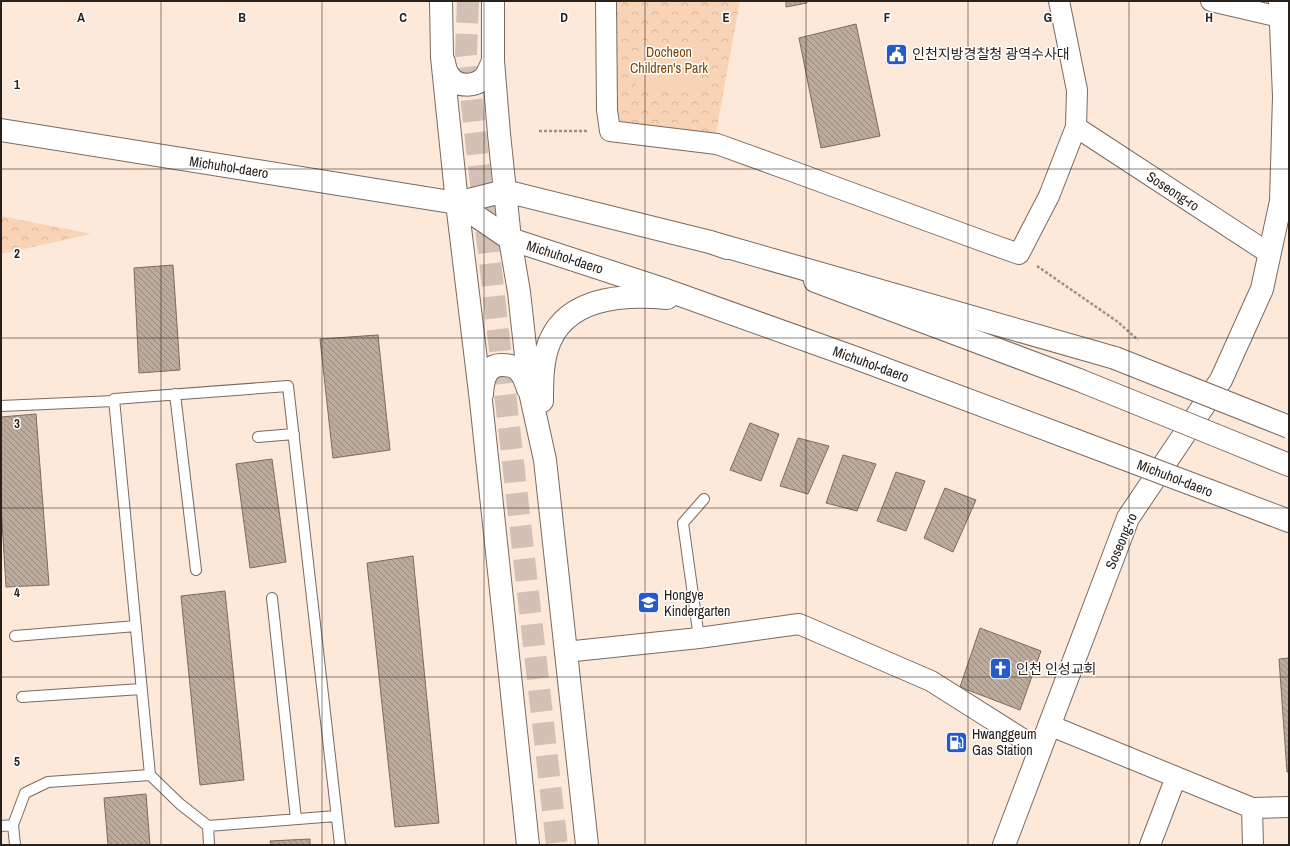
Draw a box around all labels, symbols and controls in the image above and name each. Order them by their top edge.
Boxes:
text: A [77,9,85,26]
text: B [238,9,246,26]
text: C [399,9,407,26]
text: D [560,9,568,26]
text: E [722,9,730,26]
text: F [884,9,891,26]
text: G [1044,9,1052,26]
text: H [1205,9,1213,26]
public building icon: 인천지방경찰청 광역수사대 [884,41,910,67]
park label: Docheon Children's Park [630,43,708,77]
place label: 인천지방경찰청 광역수사대 [912,45,1070,63]
text: 1 [14,76,20,93]
street label: Michuhol-daero [188,152,270,182]
street label: Soseong-ro [1143,167,1203,215]
street label: Michuhol-daero [524,236,606,278]
text: 2 [14,245,20,262]
street label: Michuhol-daero [830,342,912,386]
text: 3 [14,415,20,432]
street label: Michuhol-daero [1135,455,1215,501]
street label: Soseong-ro [1101,510,1141,572]
text: 4 [14,584,20,601]
place label: Hongye Kindergarten [664,586,730,620]
school or university icon: Hongye Kindergarten [636,590,662,616]
church icon: 인천 인성교회 [988,656,1014,682]
place label: 인천 인성교회 [1016,660,1096,678]
place label: Hwanggeum Gas Station [972,725,1036,759]
fuel station icon: Hwanggeum Gas Station [943,729,969,755]
text: 5 [14,753,20,770]

